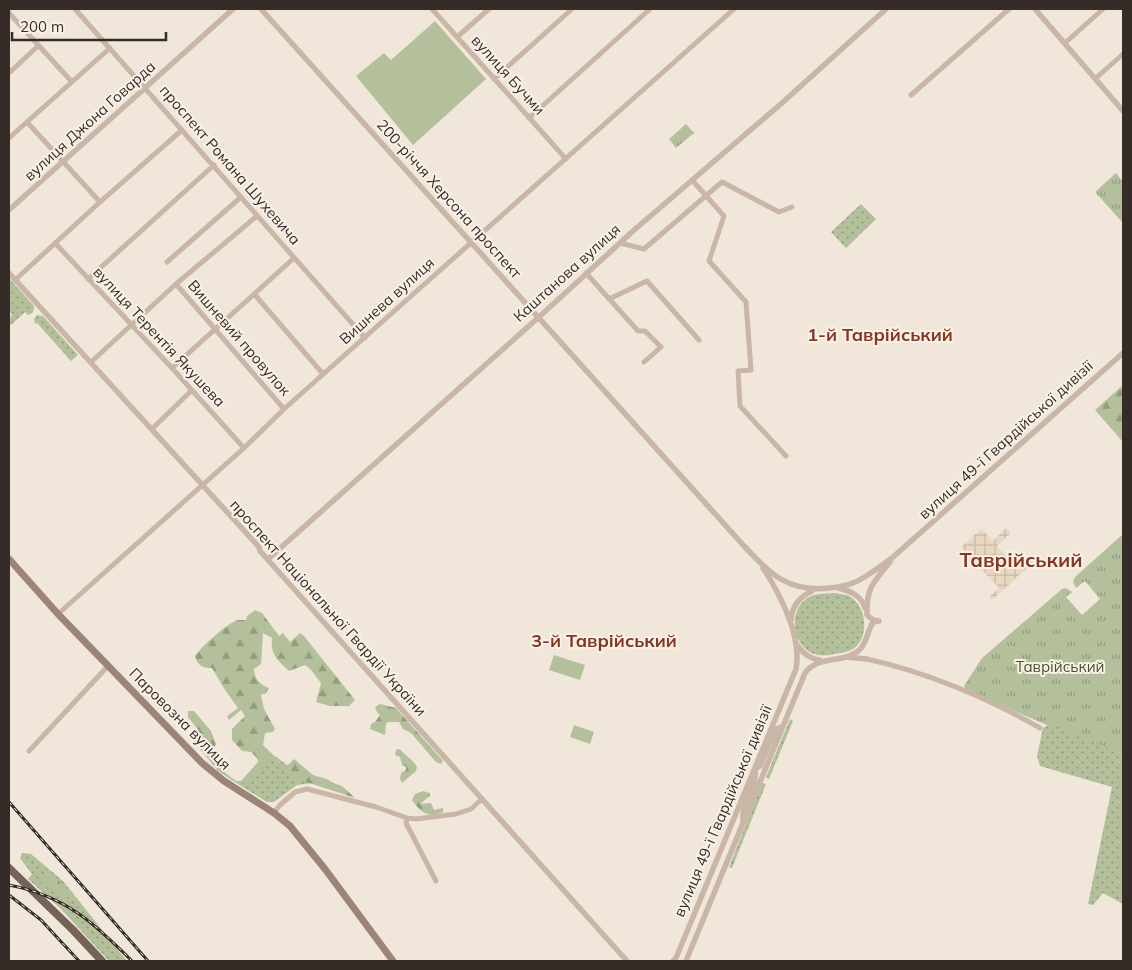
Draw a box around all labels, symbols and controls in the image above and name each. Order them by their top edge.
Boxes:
scale bar [12,10,166,42]
text: 200 m [20,17,64,36]
street label: вулиця Бучми [468,31,549,118]
street label: вулиця Джона Говарда [20,57,159,185]
street label: проспект Романа Шухевича [156,81,305,248]
street label: 200-річчя Херсона проспект [373,115,526,282]
street label: Каштанова вулиця [509,220,624,326]
street label: Вишнева вулиця [335,253,438,348]
street label: вулиця Терентія Якушева [89,263,229,411]
street label: Вишневий провулок [184,276,295,400]
district label: 1-й Таврійський [807,323,953,346]
street label: вулиця 49-ї Гвардійської дивізії [915,356,1097,523]
street label: проспект Національної Гвардії України [226,496,431,720]
district label: Таврійський [959,547,1083,572]
district label: 3-й Таврійський [531,629,677,652]
park label: Таврійський [1016,657,1104,676]
street label: Паровозна вулиця [125,664,235,774]
street label: вулиця 49-ї Гвардійської дивізії [669,702,776,920]

